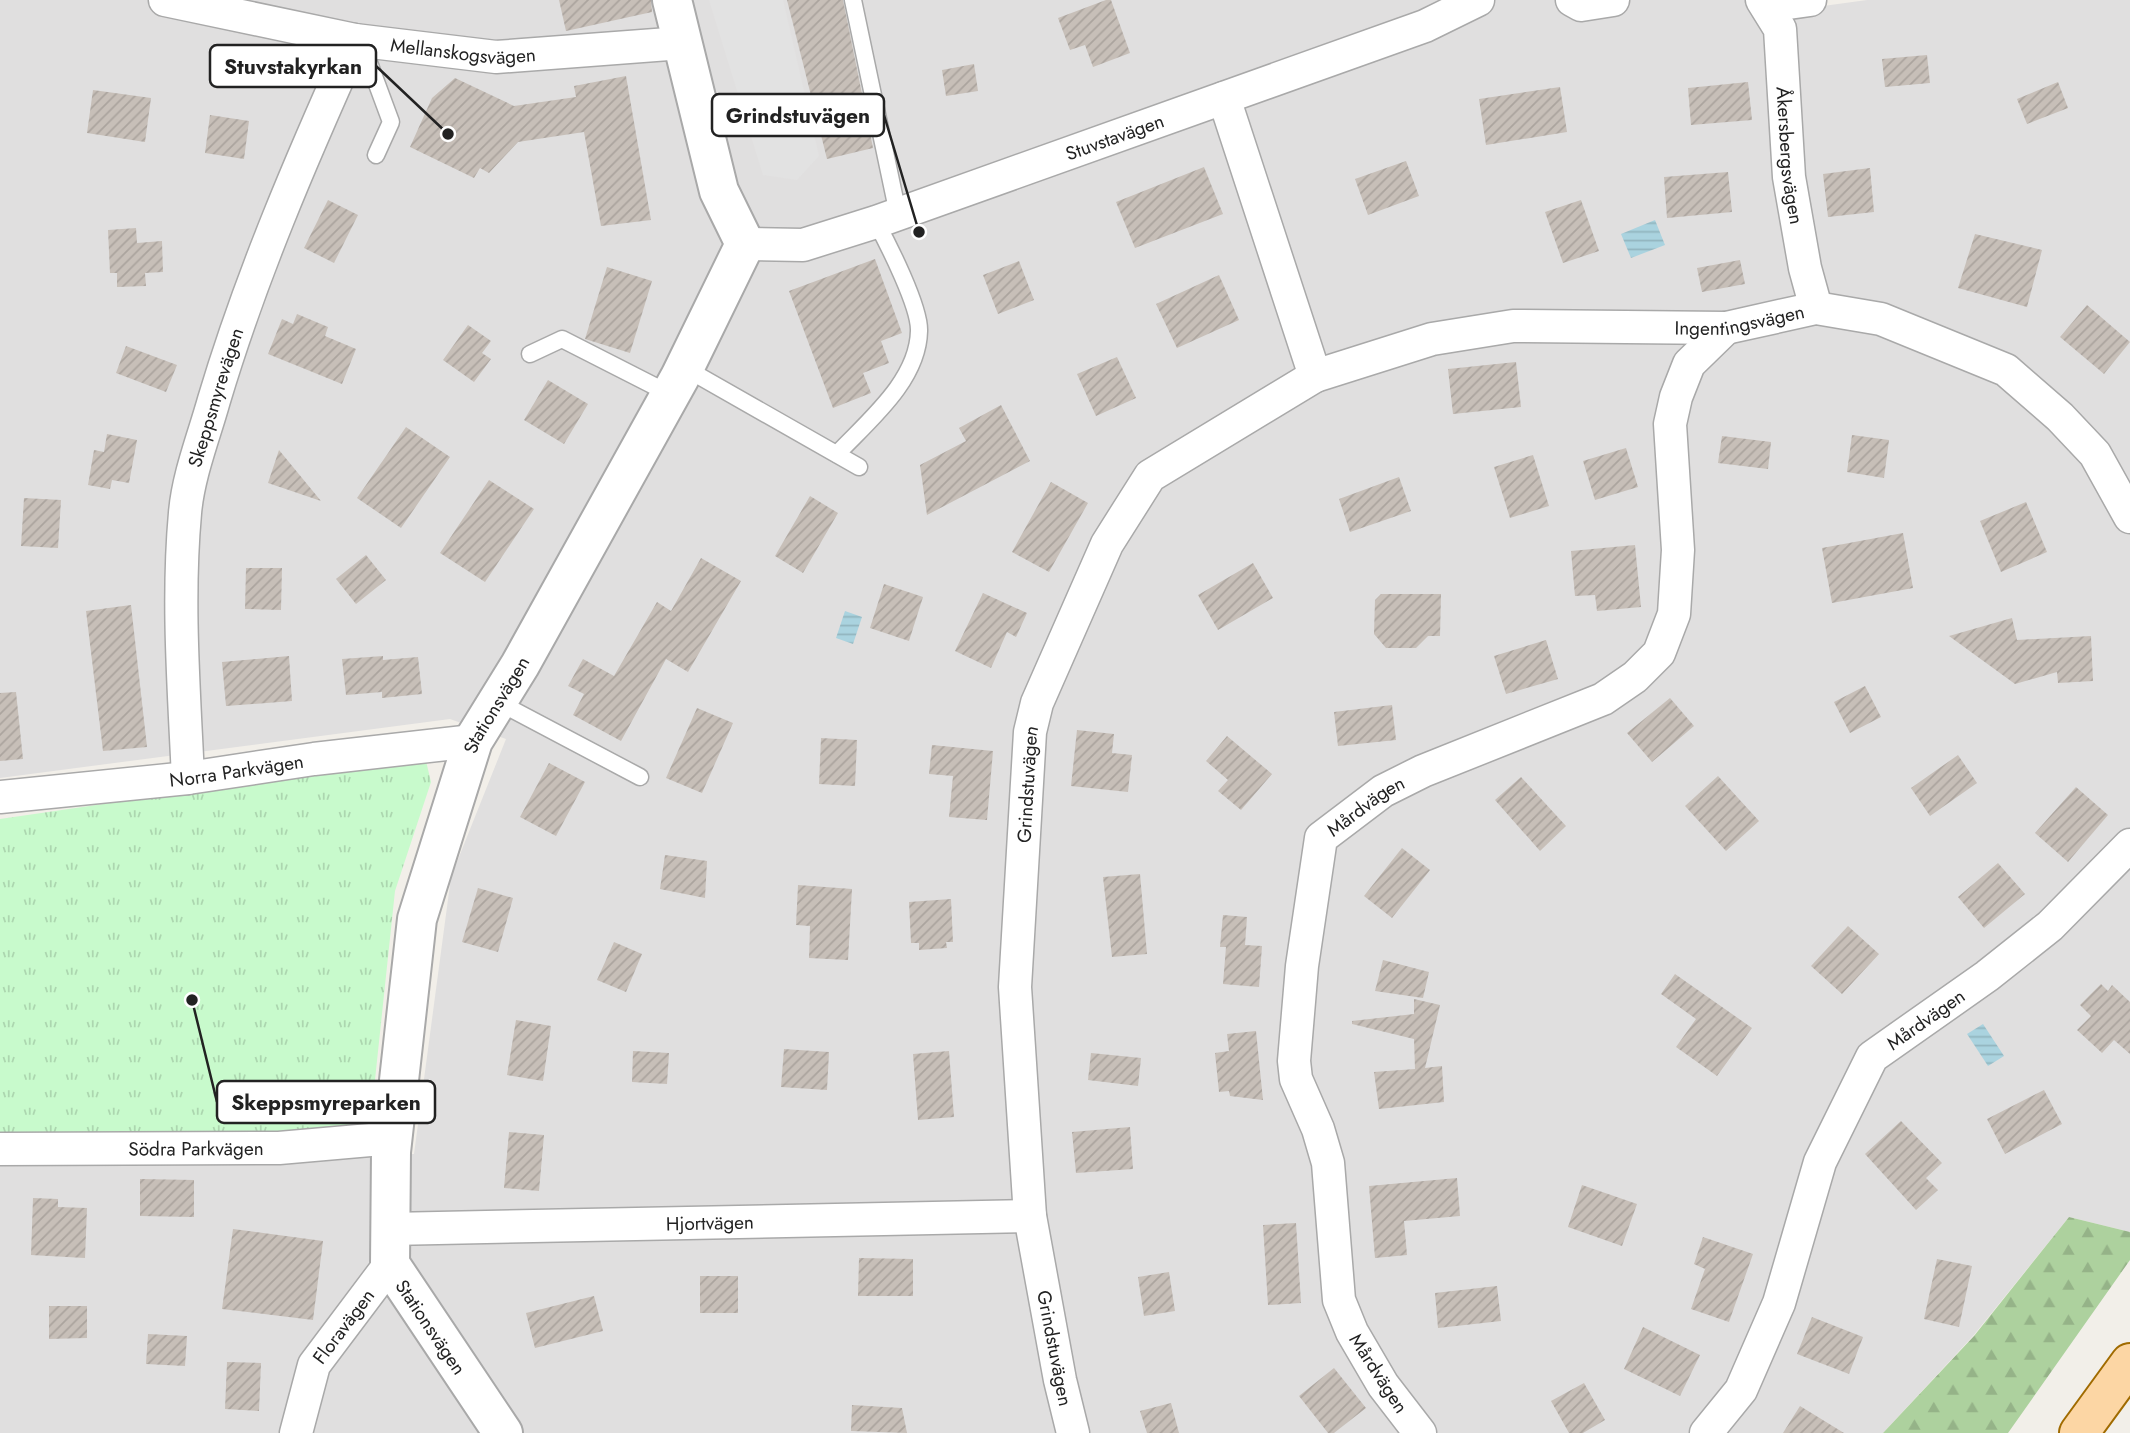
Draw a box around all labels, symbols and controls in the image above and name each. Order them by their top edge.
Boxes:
street label: Mellanskogsvägen [389,31,537,71]
callout: Stuvstakyrkan [210,45,376,87]
text: Stuvstakyrkan [224,52,362,82]
street label: Åkersbergsvägen [1770,86,1810,226]
callout: Grindstuvägen [712,94,884,136]
text: Grindstuvägen [726,101,870,131]
street label: Stuvstavägen [1062,107,1168,167]
street label: Ingentingsvägen [1674,298,1807,342]
street label: Skeppsmyrevägen [181,324,250,470]
street label: Stationsvägen [457,652,536,757]
street label: Grindstuvägen [1011,723,1045,844]
street label: Norra Parkvägen [168,748,306,794]
street label: Mårdvägen [1321,769,1409,843]
street label: Mårdvägen [1881,983,1971,1057]
callout: Skeppsmyreparken [217,1081,435,1123]
text: Skeppsmyreparken [231,1088,421,1118]
street label: Södra Parkvägen [128,1135,264,1163]
street label: Hjortvägen [666,1209,754,1237]
street label: Stationsvägen [389,1274,472,1380]
street label: Floravägen [306,1283,381,1370]
street label: Grindstuvägen [1030,1288,1079,1408]
street label: Mårdvägen [1343,1328,1414,1418]

